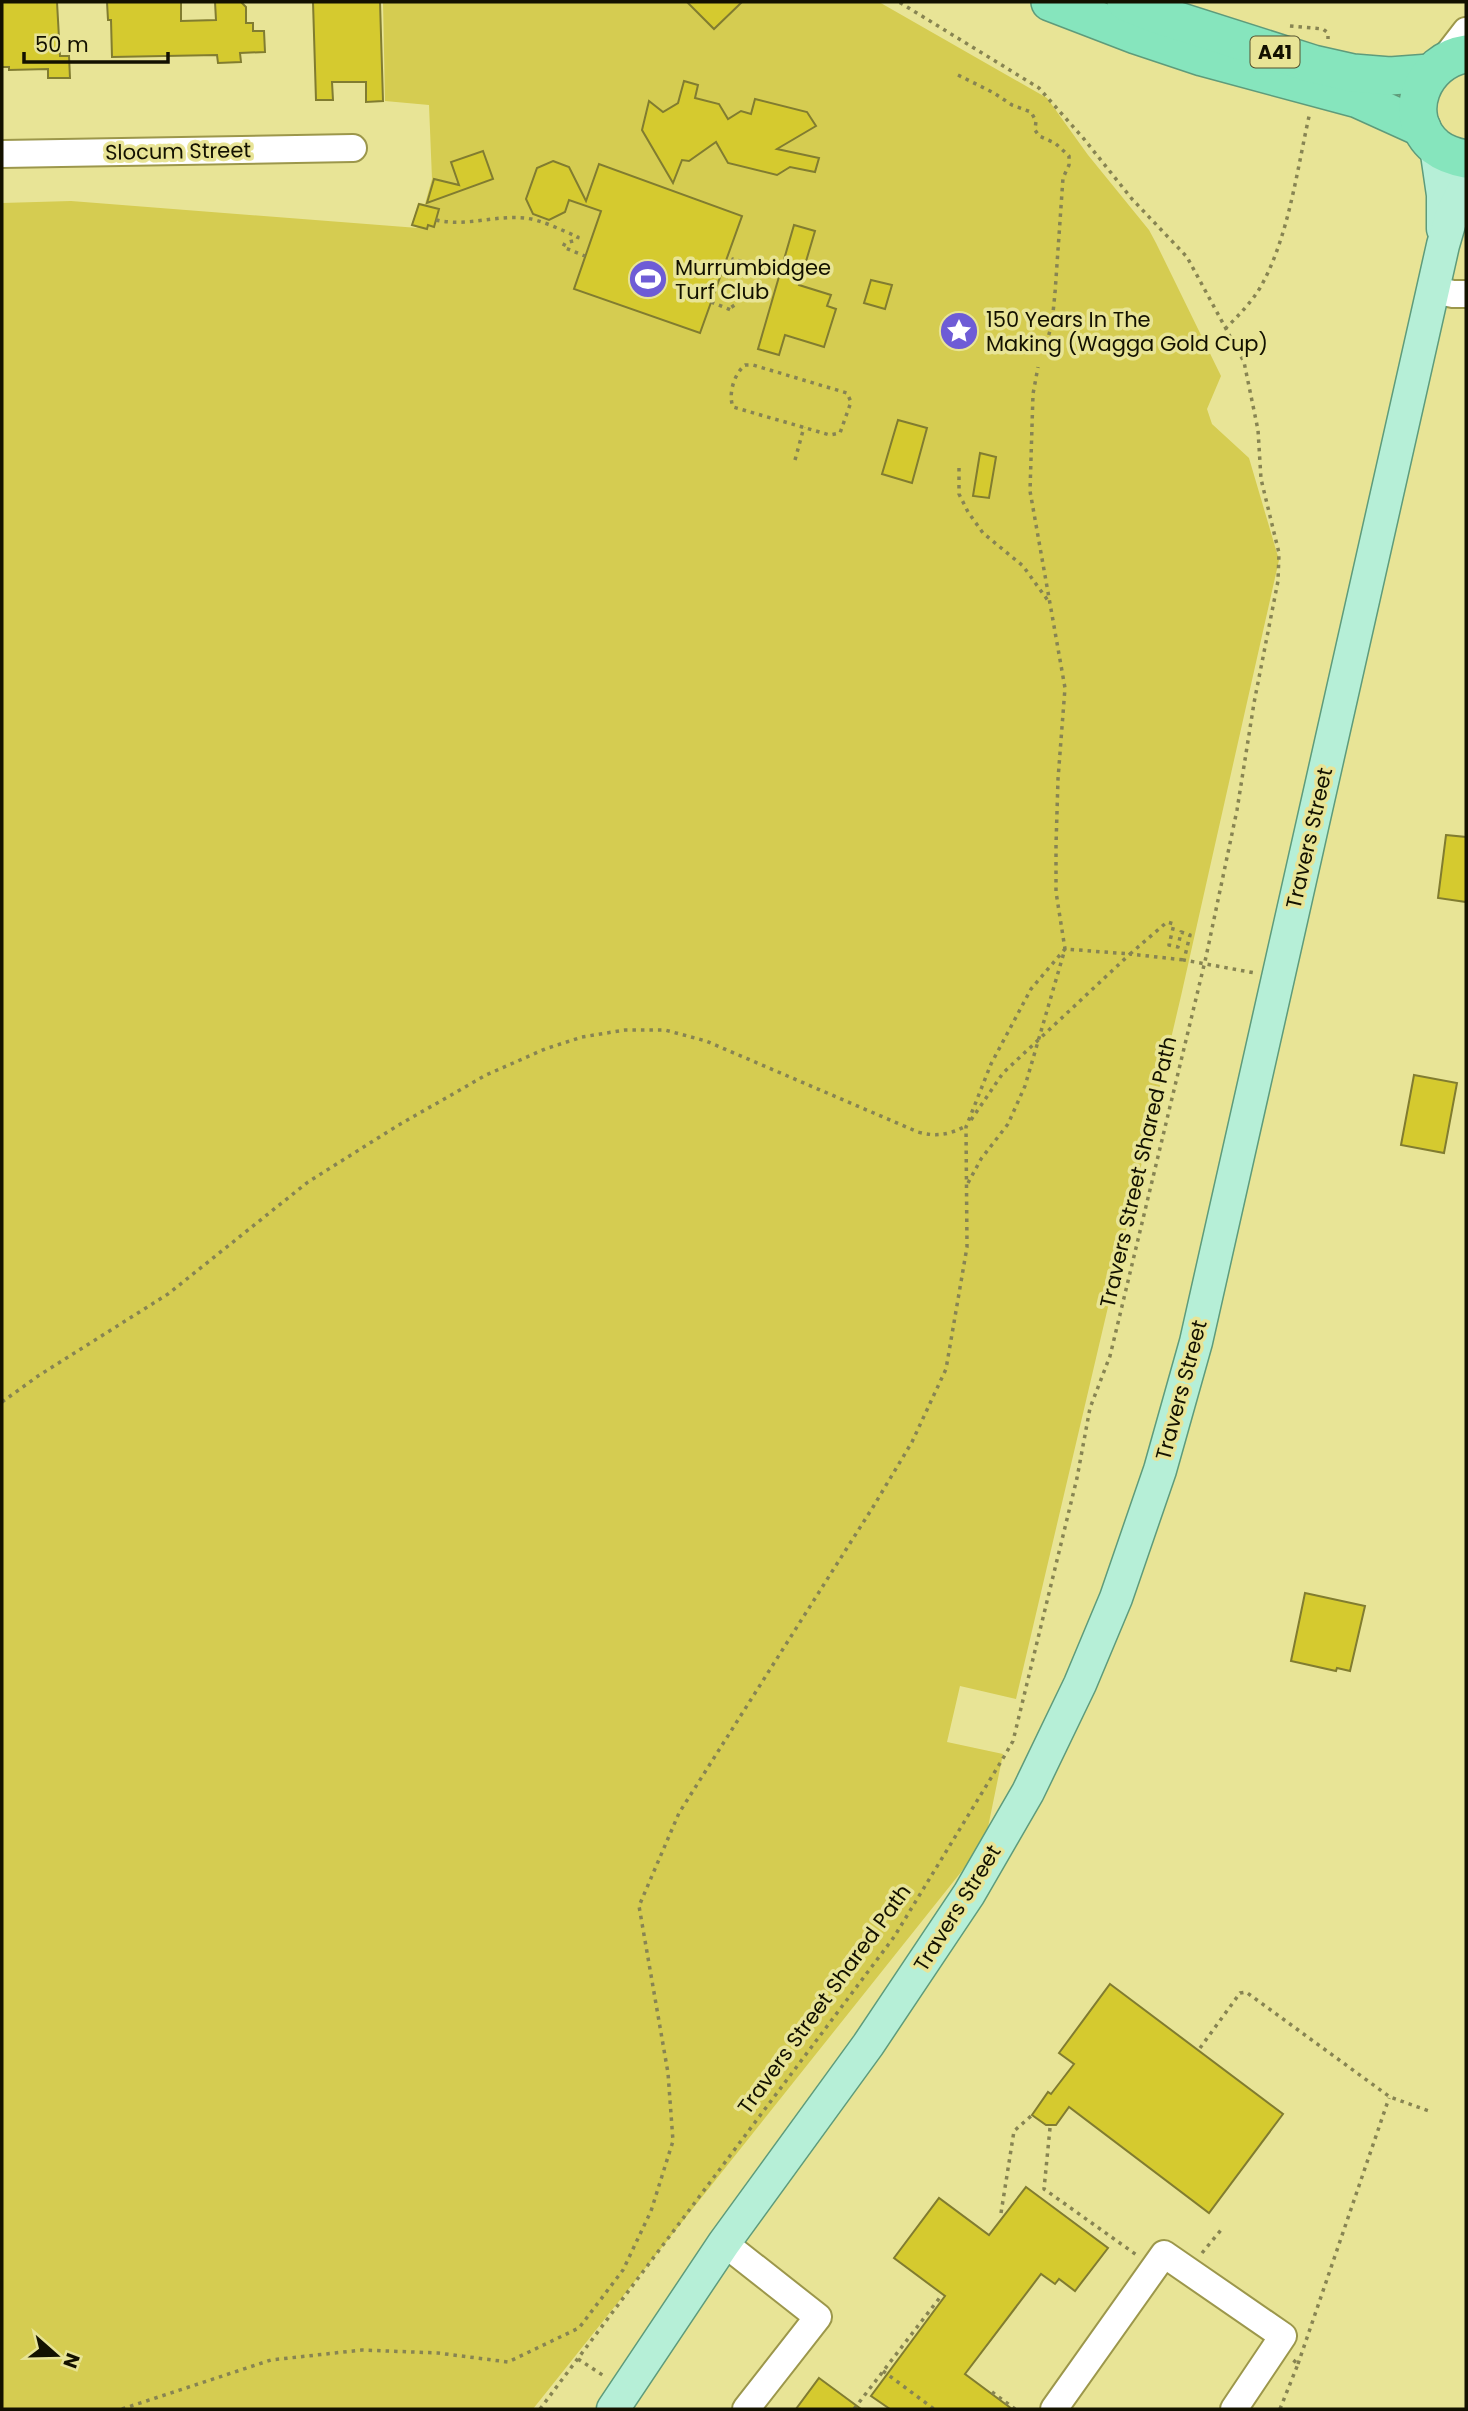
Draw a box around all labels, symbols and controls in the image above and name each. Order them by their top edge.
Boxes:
scale bar [24,21,168,65]
text: 50 m [35,30,89,59]
road number: A41 [1250,36,1300,68]
street label: Slocum Street [105,135,251,167]
place label: Murrumbidgee Turf Club [675,253,831,306]
sports icon: Murrumbidgee Turf Club [627,258,669,300]
place label: 150 Years In The Making (Wagga Gold Cup) [986,305,1268,358]
place icon: 150 Years In The Making (Wagga Gold Cup) [938,310,980,352]
street label: Travers Street [1279,765,1339,911]
street label: Travers Street Shared Path [1093,1033,1183,1311]
street label: Travers Street [1148,1317,1214,1463]
street label: Travers Street [907,1839,1007,1977]
street label: Travers Street Shared Path [731,1878,917,2120]
north arrow [21,2320,91,2390]
text: N [56,2349,87,2372]

